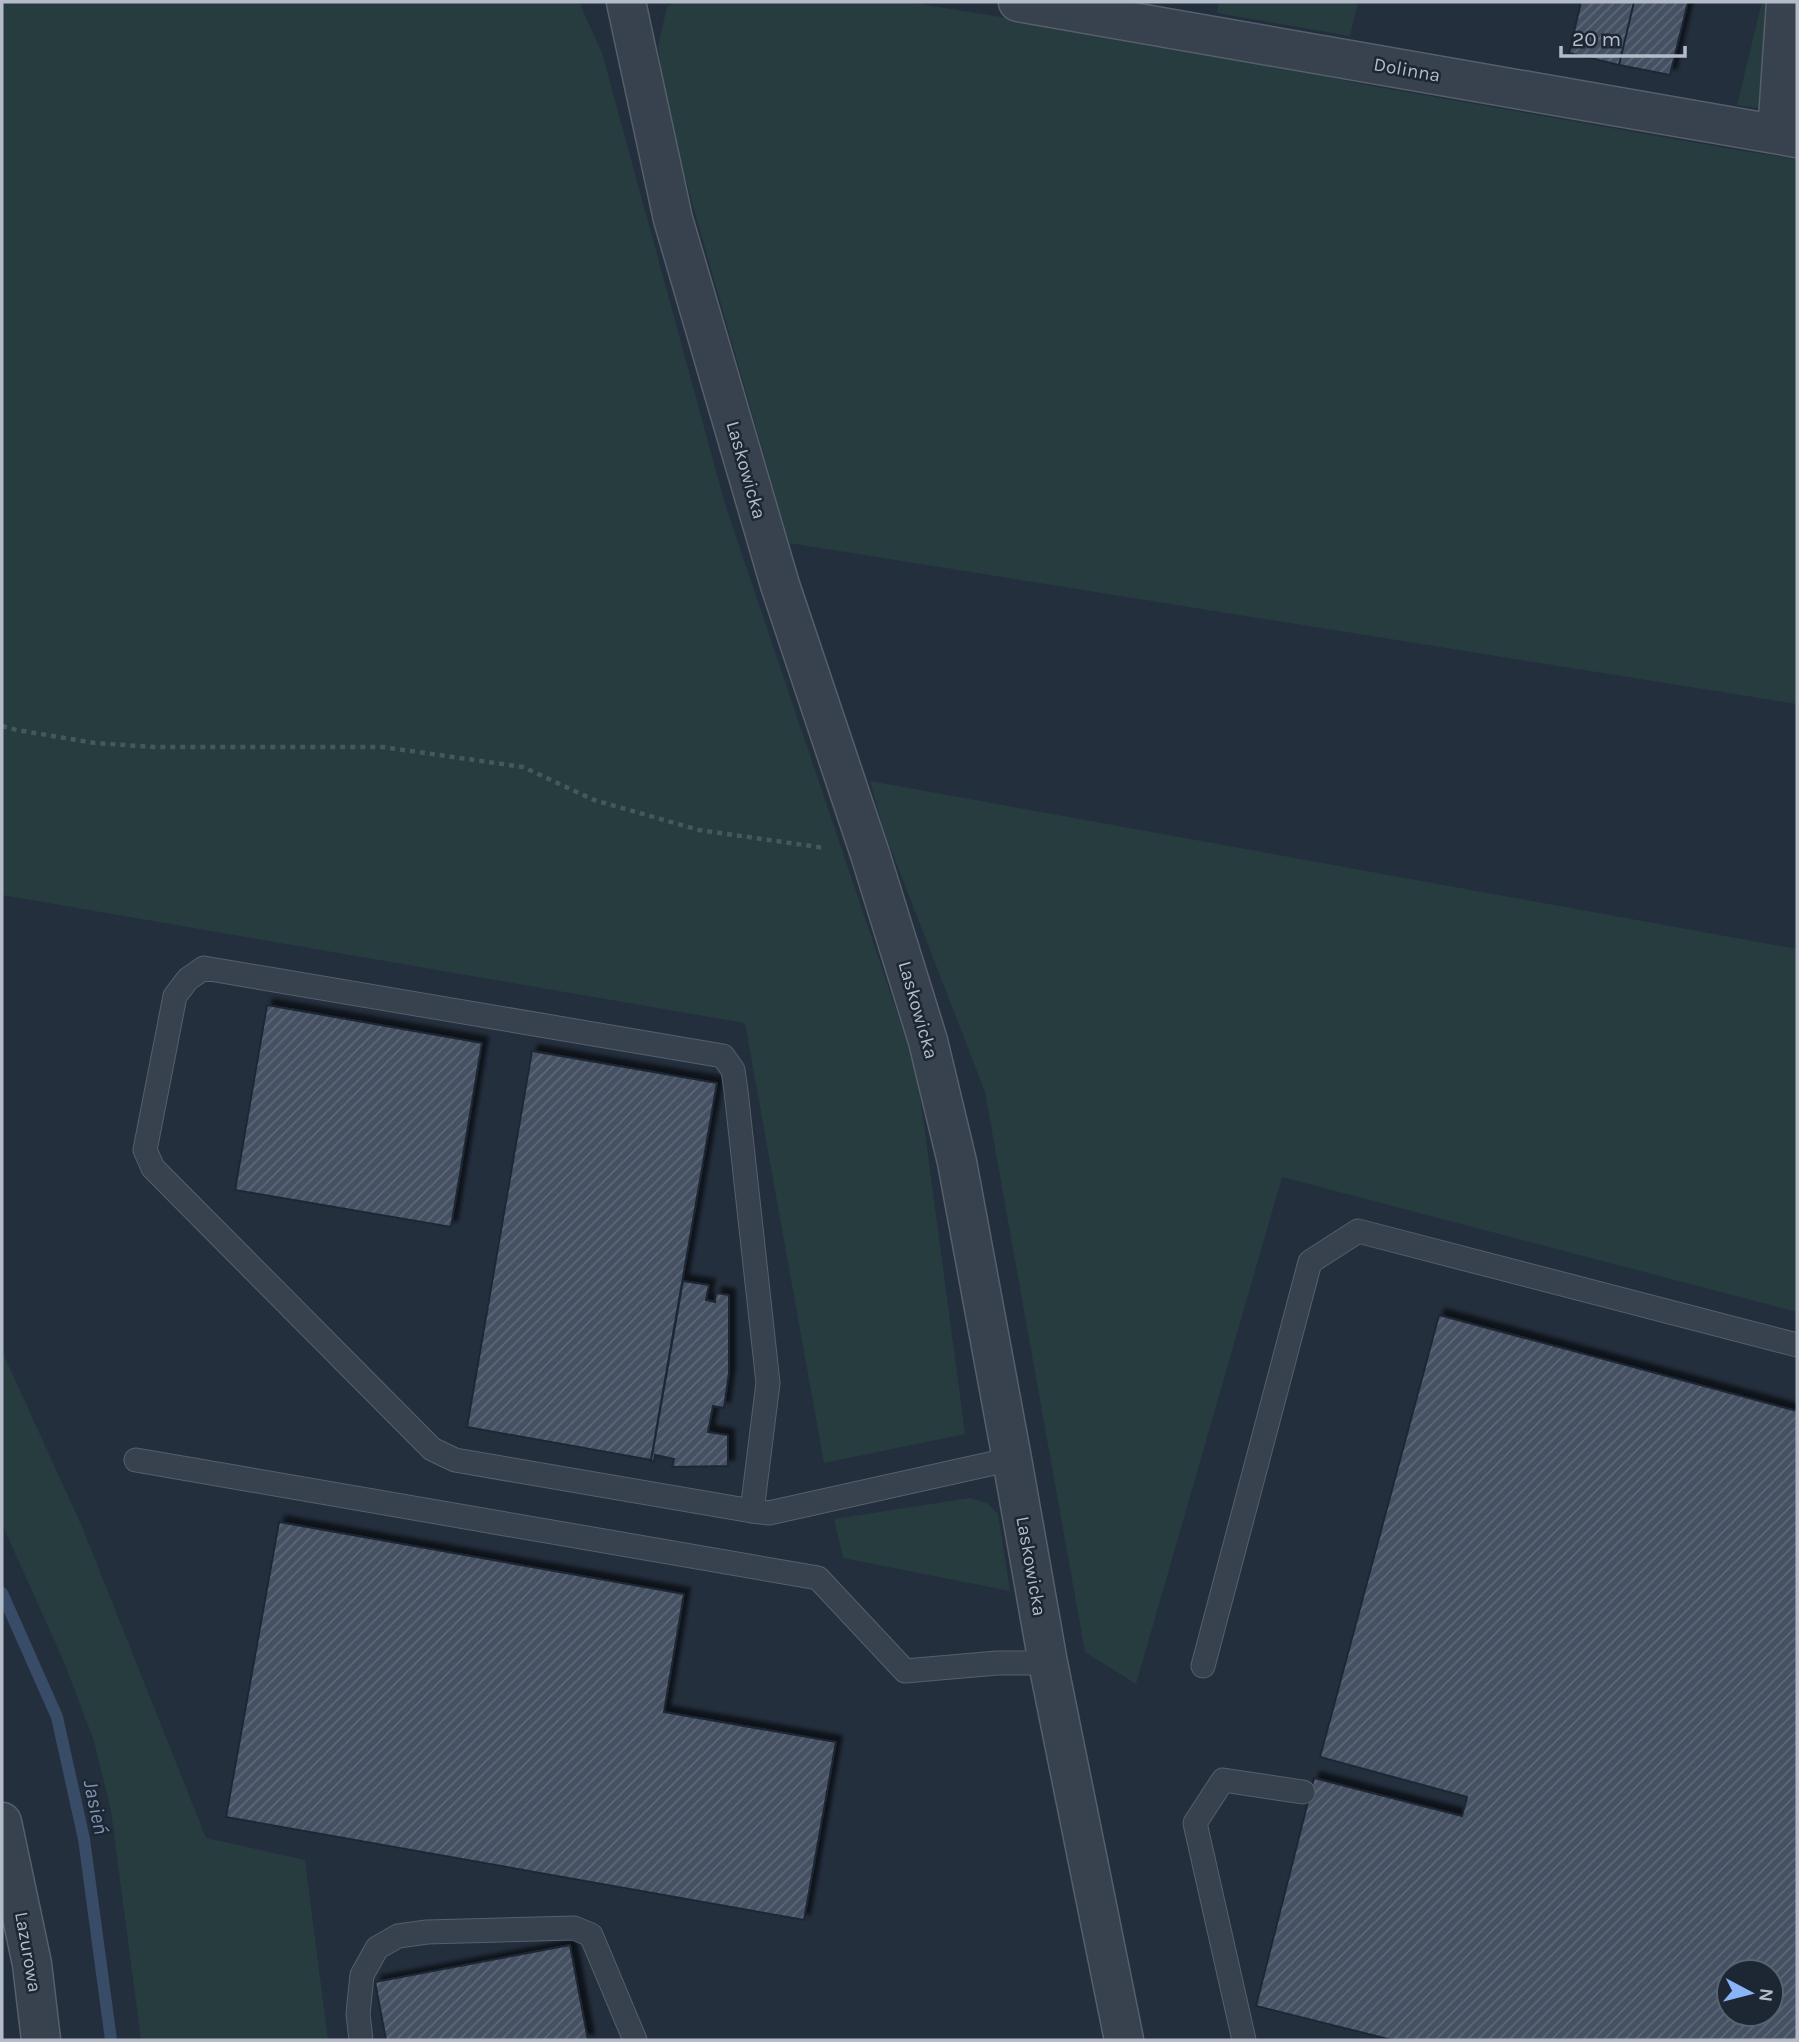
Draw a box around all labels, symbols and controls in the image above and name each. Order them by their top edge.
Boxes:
scale bar [1561,14,1685,58]
text: 20 m [1572,27,1621,51]
street label: Dolinna [1372,53,1442,87]
street label: Laskowicka [722,419,770,521]
street label: Laskowicka [894,959,942,1061]
street label: Laskowicka [1011,1514,1051,1618]
water label: Jasień [79,1778,113,1836]
street label: Lazurowa [10,1910,46,1994]
north arrow [1715,1958,1785,2028]
text: N [1754,1987,1778,2003]

